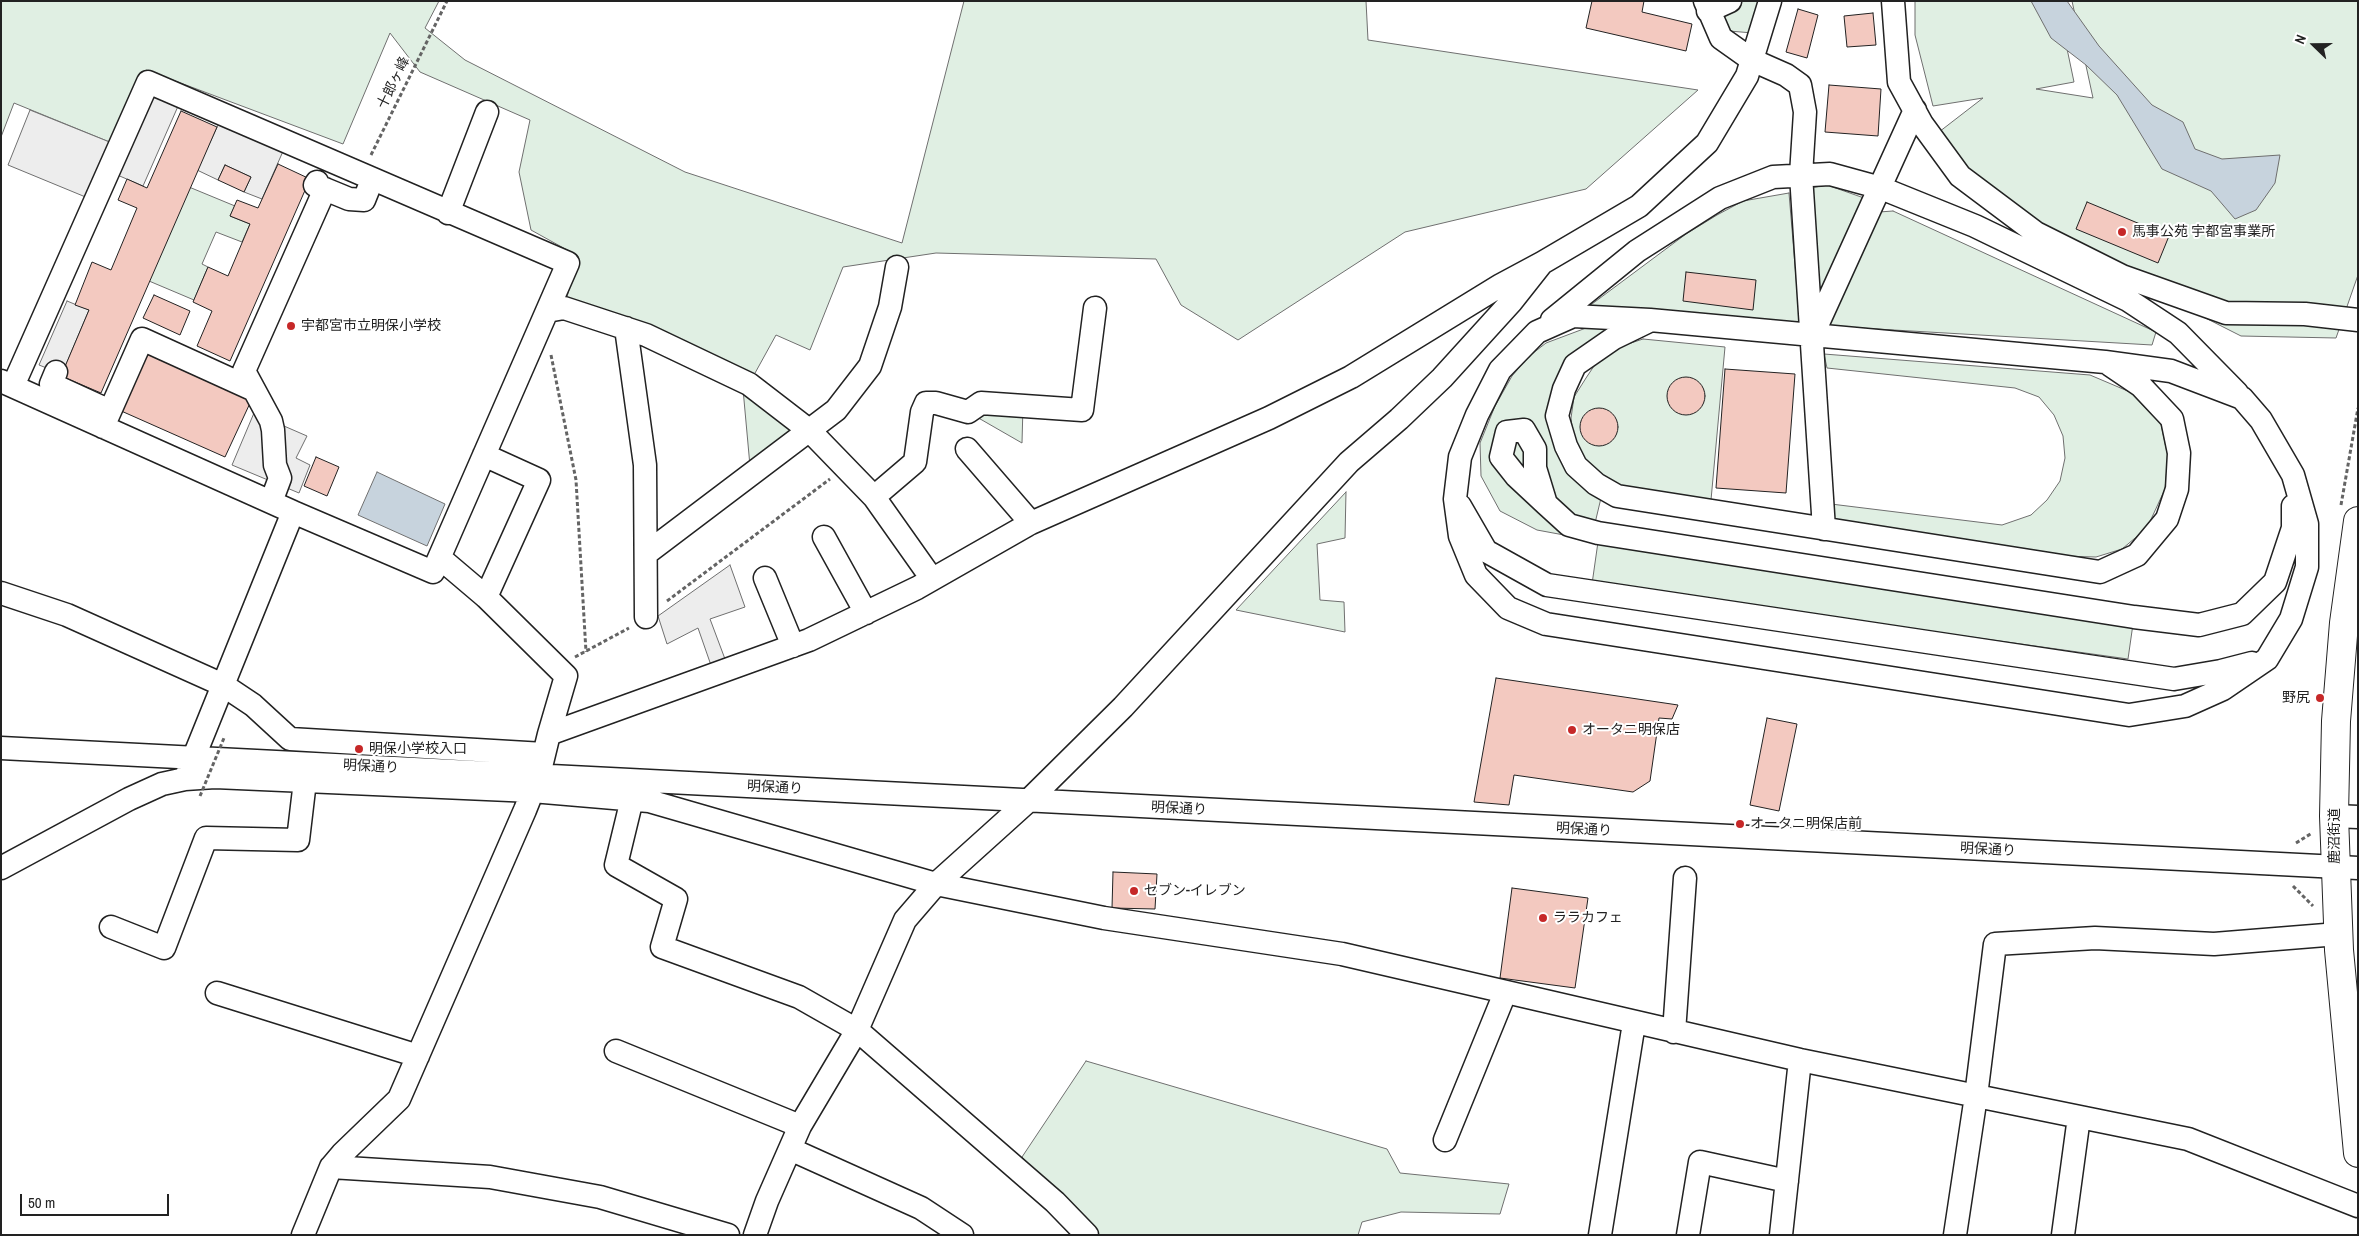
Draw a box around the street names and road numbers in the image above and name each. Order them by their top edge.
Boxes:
street label: 十郎ヶ峰 [374,54,414,112]
street label: 明保通り [343,757,399,777]
street label: 明保通り [747,778,803,798]
street label: 明保通り [1151,799,1207,819]
street label: 鹿沼街道 [2327,808,2343,864]
street label: 明保通り [1556,820,1612,840]
street label: 明保通り [1960,840,2016,860]

